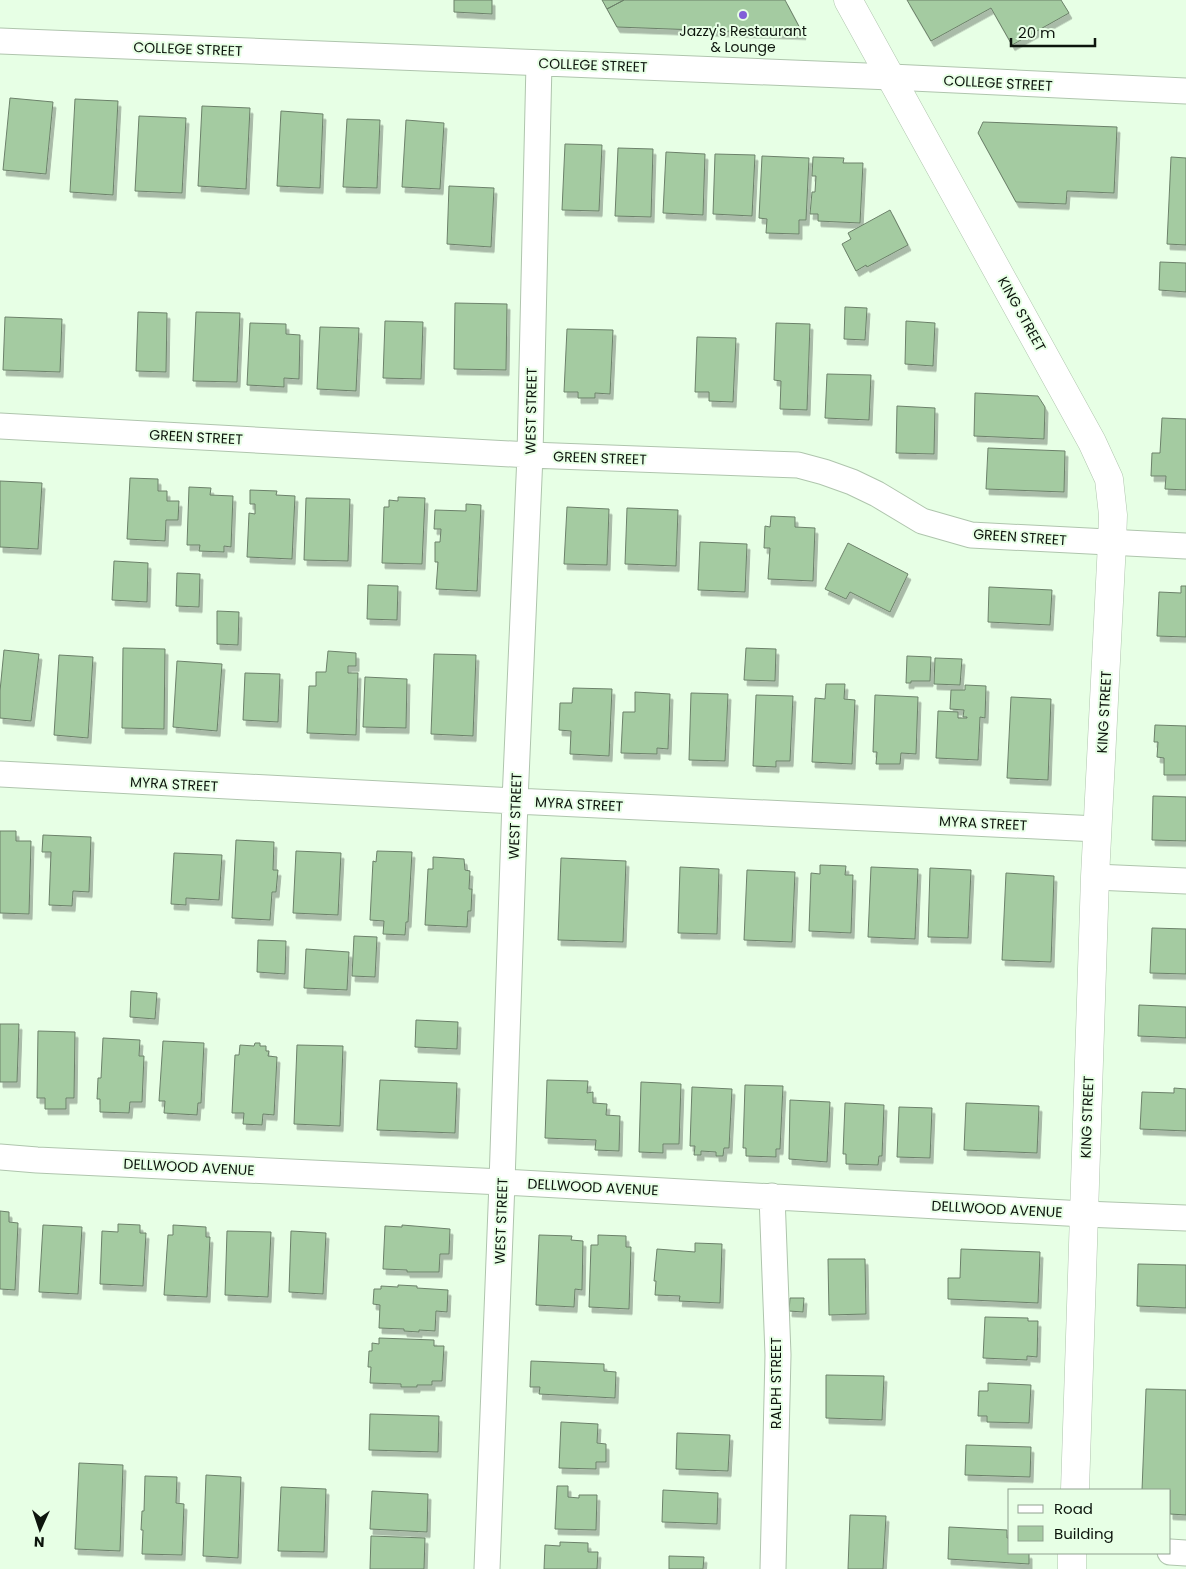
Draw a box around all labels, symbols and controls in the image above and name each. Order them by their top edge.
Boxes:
marker: Jazzy's Restaurant & Lounge [737,9,749,21]
scale bar [1011,15,1095,47]
place label: Jazzy's Restaurant & Lounge [679,21,807,57]
text: 20 m [1018,22,1056,43]
street label: COLLEGE STREET [133,37,243,61]
street label: COLLEGE STREET [538,53,648,77]
street label: COLLEGE STREET [943,70,1053,96]
street label: KING STREET [993,273,1051,355]
street label: WEST STREET [520,367,542,454]
street label: GREEN STREET [149,425,244,449]
street label: GREEN STREET [553,446,648,470]
street label: GREEN STREET [973,524,1068,550]
street label: KING STREET [1092,670,1116,754]
street label: MYRA STREET [129,772,219,796]
street label: WEST STREET [503,772,527,860]
street label: MYRA STREET [534,792,624,816]
street label: MYRA STREET [938,811,1028,835]
street label: KING STREET [1076,1075,1098,1159]
street label: DELLWOOD AVENUE [123,1154,255,1180]
street label: DELLWOOD AVENUE [527,1174,659,1200]
street label: WEST STREET [489,1177,513,1265]
street label: DELLWOOD AVENUE [931,1196,1063,1222]
street label: RALPH STREET [766,1337,786,1429]
legend [1008,1489,1171,1554]
text: Road [1054,1498,1093,1519]
north arrow [15,1504,65,1554]
text: Building [1054,1523,1114,1544]
text: N [34,1532,45,1552]

